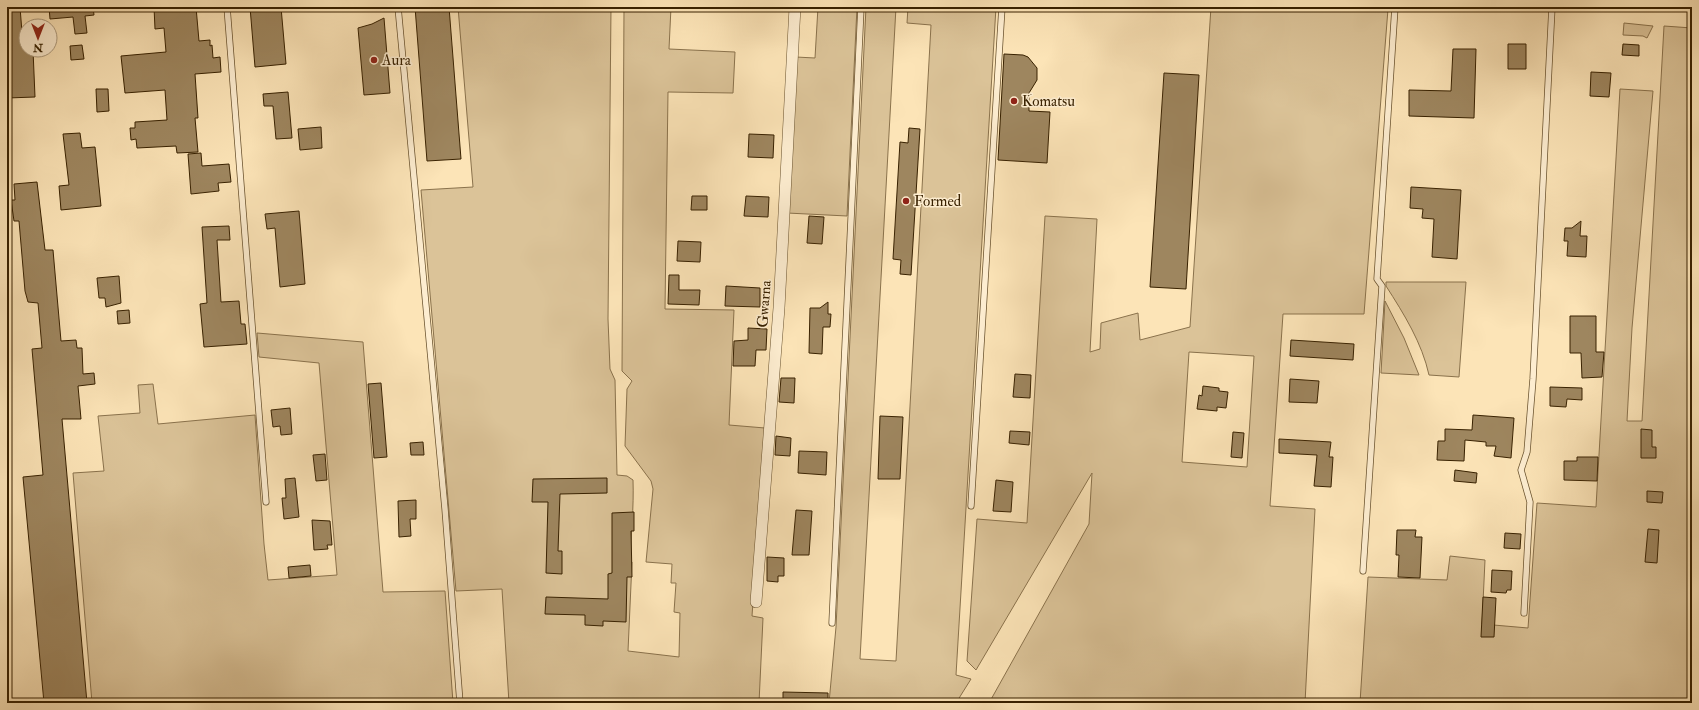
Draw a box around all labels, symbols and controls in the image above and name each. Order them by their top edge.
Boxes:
north arrow [18,18,58,58]
text: N [32,41,44,54]
place label: Aura [381,51,412,70]
marker: Aura [369,55,379,65]
place label: Komatsu [1022,92,1075,111]
marker: Komatsu [1009,96,1019,106]
place label: Formed [914,192,962,211]
marker: Formed [901,196,911,206]
street label: Gwarna [753,279,776,328]

